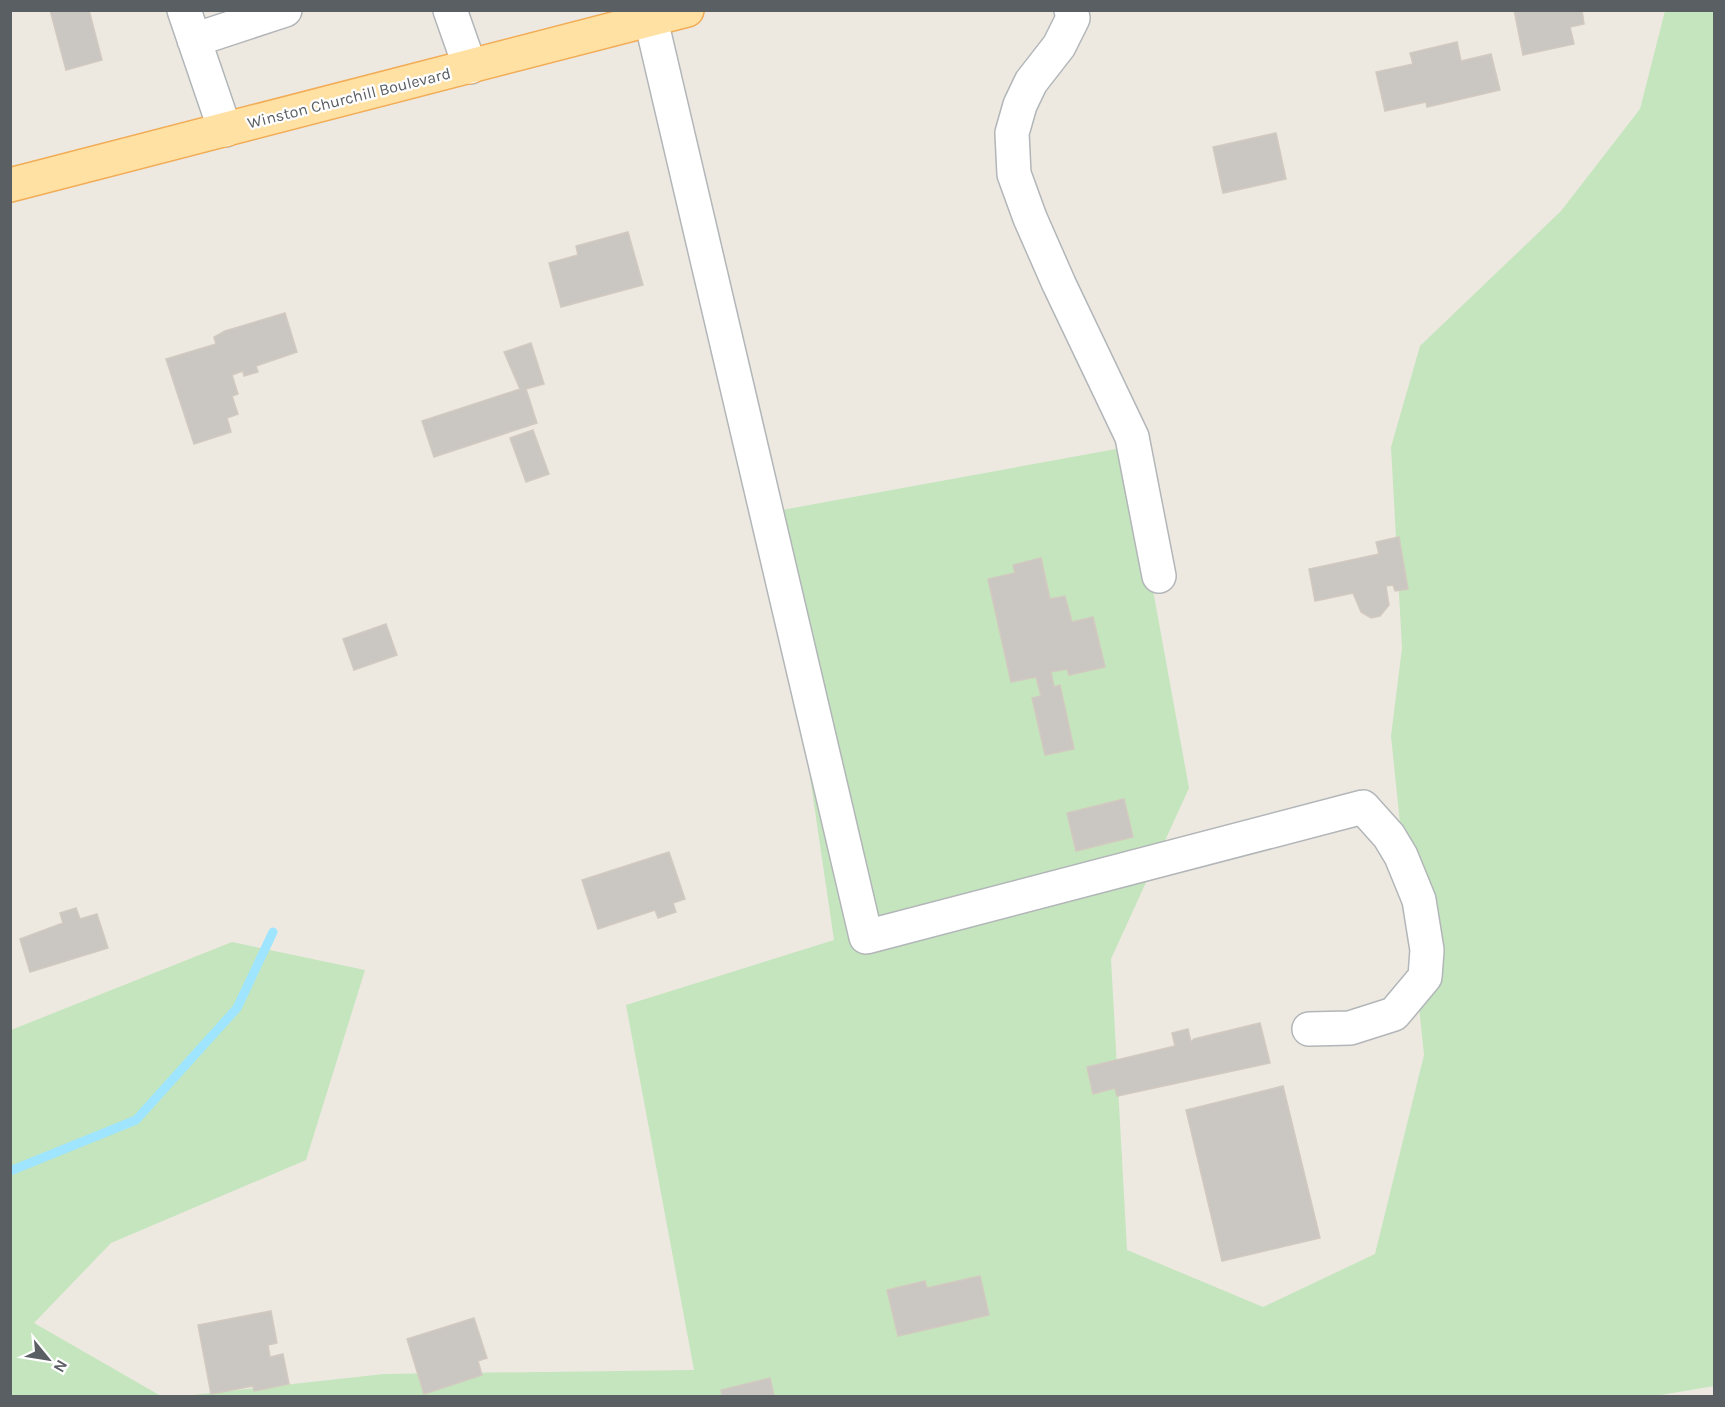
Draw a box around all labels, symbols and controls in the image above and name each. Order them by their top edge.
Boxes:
street label: Winston Churchill Boulevard [245,64,453,132]
north arrow [18,1329,78,1389]
text: N [49,1357,72,1376]

